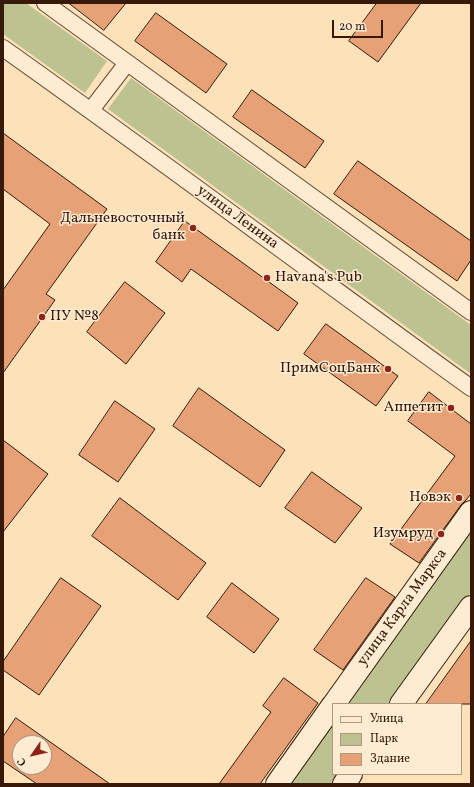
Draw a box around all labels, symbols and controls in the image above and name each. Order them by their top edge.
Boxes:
scale bar [334,12,385,38]
text: 20 m [339,19,366,35]
street label: улица Ленина [193,182,281,254]
place label: Дальневосточный банк [60,210,185,245]
marker: Дальневосточный банк [188,223,198,233]
place label: Havana's Pub [275,269,362,287]
marker: Havana's Pub [262,273,272,283]
place label: ПУ №8 [50,308,99,326]
marker: ПУ №8 [37,312,47,322]
place label: ПримСоцБанк [280,360,380,378]
marker: ПримСоцБанк [383,364,393,374]
place label: Аппетит [384,399,443,417]
marker: Аппетит [446,403,456,413]
place label: Новэк [409,489,451,507]
marker: Новэк [454,493,464,503]
place label: Изумруд [373,525,433,543]
marker: Изумруд [436,529,446,539]
street label: улица Карла Маркса [354,546,452,670]
legend [332,703,462,775]
text: Улица [370,711,403,727]
text: Парк [370,731,398,747]
north arrow [12,735,52,775]
text: Здание [370,751,410,767]
text: С [14,754,31,769]

